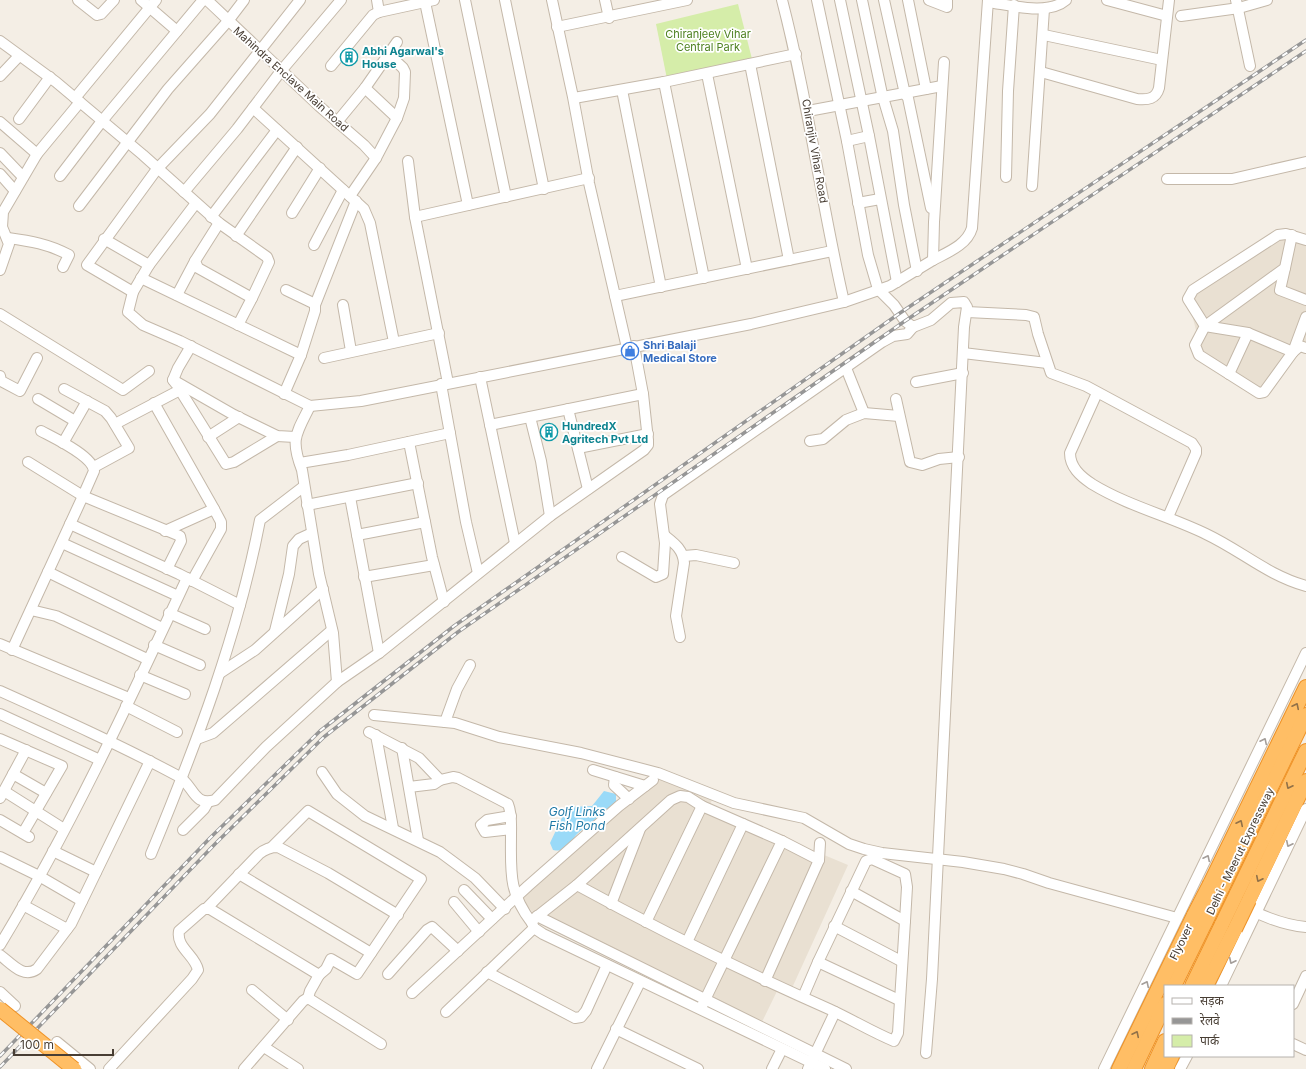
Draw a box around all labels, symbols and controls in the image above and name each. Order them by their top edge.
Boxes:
street label: Mahindra Enclave Main Road [230,23,352,135]
park label: Chiranjeev Vihar Central Park [665,27,751,54]
place label: Abhi Agarwal's House [362,44,444,71]
building icon: Abhi Agarwal's House [339,47,359,67]
street label: Chiranjiv Vihar Road [799,98,831,204]
place label: Shri Balaji Medical Store [643,338,717,365]
shop icon: Shri Balaji Medical Store [620,341,640,361]
place label: HundredX Agritech Pvt Ltd [562,419,648,446]
building icon: HundredX Agritech Pvt Ltd [539,422,559,442]
one-way arrow [1291,703,1299,711]
one-way arrow [1259,738,1267,745]
one-way arrow [1286,782,1294,790]
street label: Delhi - Meerut Expressway [1203,785,1277,917]
water label: Golf Links Fish Pond [549,804,606,833]
one-way arrow [1235,820,1242,828]
one-way arrow [1286,840,1294,848]
one-way arrow [1202,855,1210,862]
one-way arrow [1256,875,1263,883]
street label: Flyover [1166,922,1196,962]
one-way arrow [1229,957,1237,965]
one-way arrow [1141,981,1149,988]
legend [1164,985,1294,1057]
text: सड़क [1200,993,1225,1008]
text: रेलवे [1200,1013,1220,1028]
scale bar [14,1031,113,1057]
one-way arrow [1131,1031,1139,1038]
text: पार्क [1200,1033,1220,1048]
text: 100 m [20,1037,54,1052]

